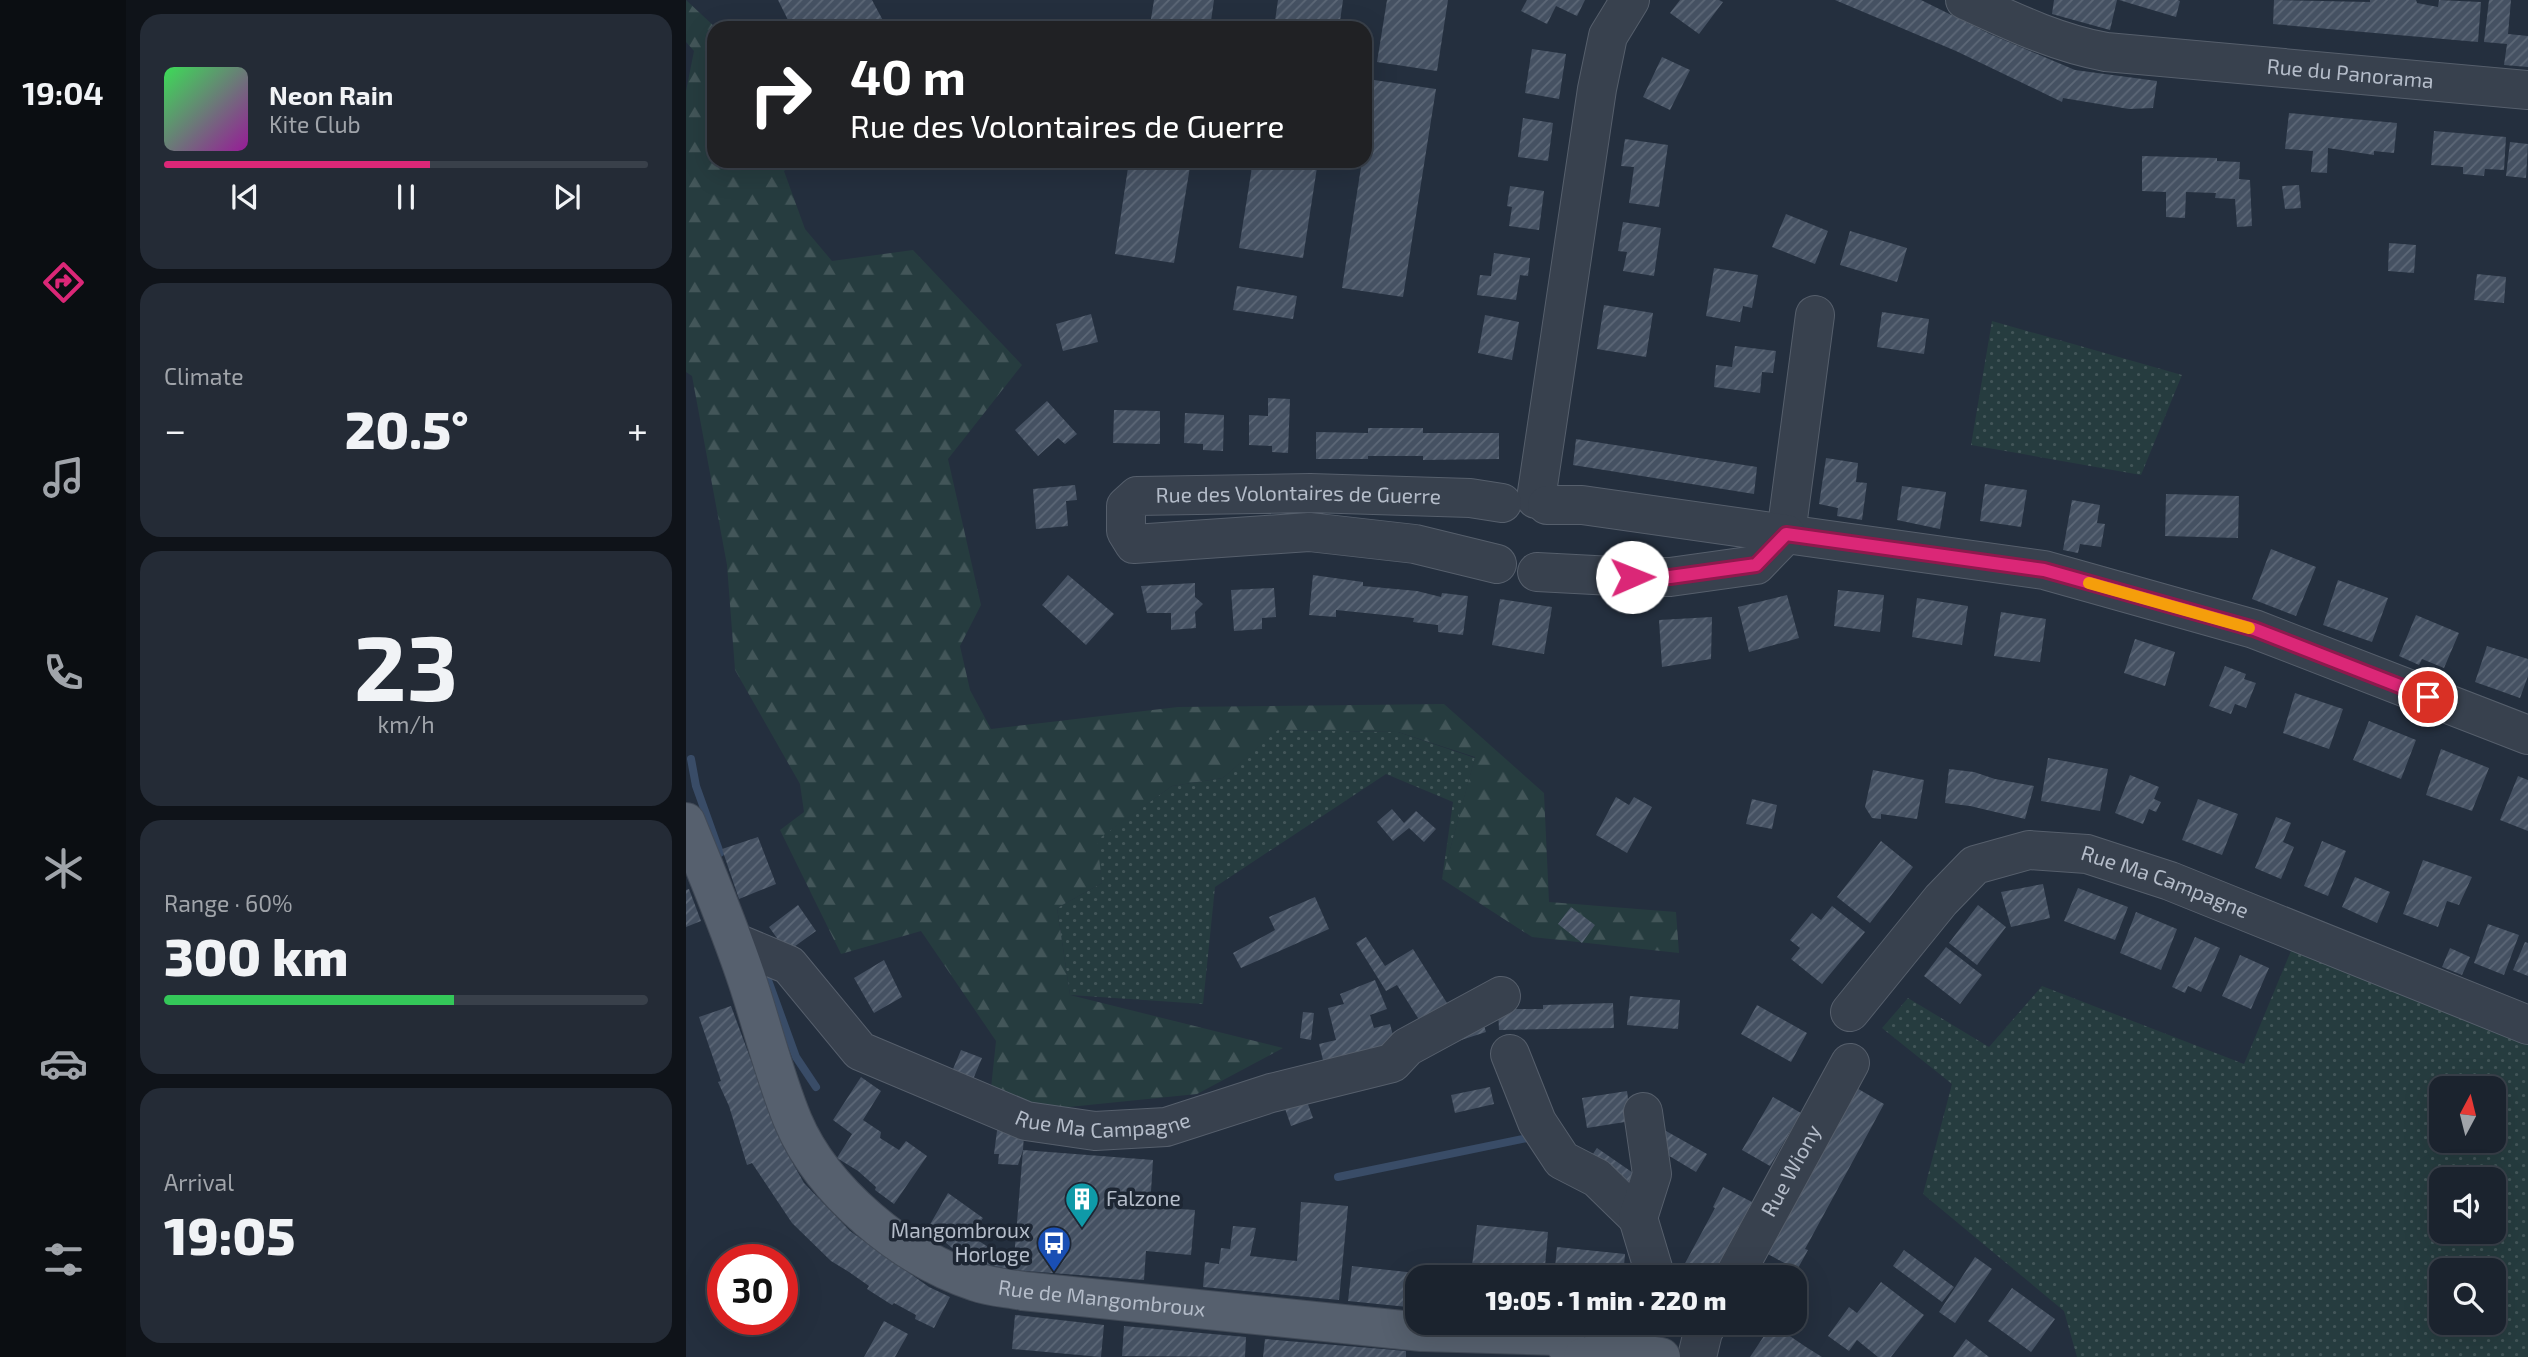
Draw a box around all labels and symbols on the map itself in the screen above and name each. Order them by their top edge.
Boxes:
street label: Rue du Panorama [2266,53,2435,92]
street label: Rue des Volontaires de Guerre [1155,479,1441,508]
position arrow [1595,540,1669,614]
pin [2398,667,2458,727]
street label: Rue Ma Campagne [2078,839,2253,922]
north arrow [2429,1076,2506,1153]
street label: Rue Ma Campagne [1012,1104,1193,1142]
street label: Rue Wiony [1755,1120,1825,1220]
building icon: Falzone [1063,1180,1101,1229]
place label: Falzone [1106,1185,1181,1210]
place label: Mangombroux Horloge [891,1217,1030,1266]
bus stop icon: Mangombroux Horloge [1035,1224,1073,1273]
speed limit sign: 30 [707,1244,798,1335]
street label: Rue de Mangombroux [997,1273,1207,1321]

